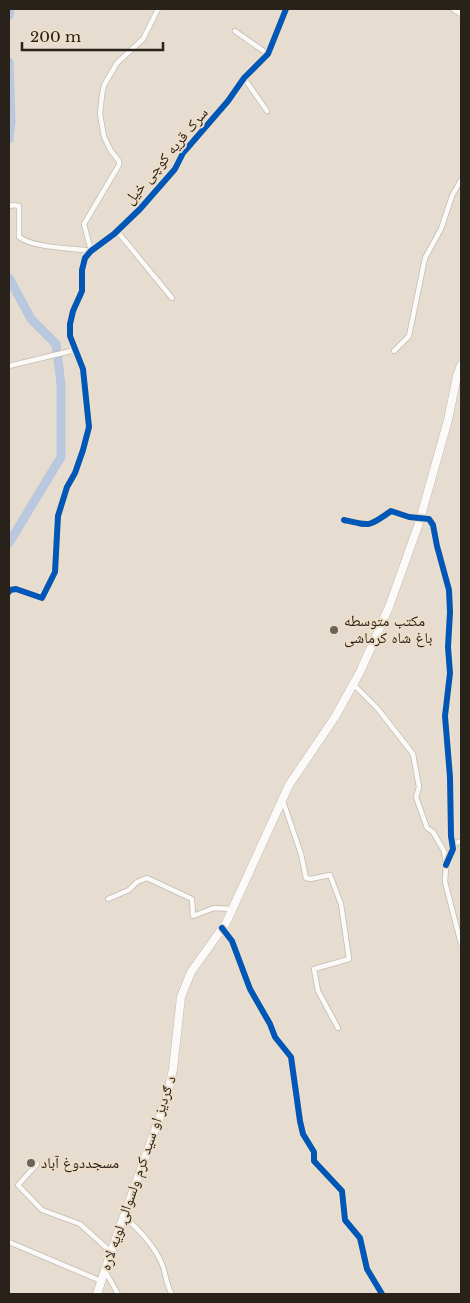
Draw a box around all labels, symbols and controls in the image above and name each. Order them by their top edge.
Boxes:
scale bar [22,20,164,52]
text: 200 m [30,27,81,46]
street label: سرک قریه کوچی خیل [119,103,213,209]
place label: مکتب متوسطه باغ شاه کرماشی [344,611,432,648]
marker: مکتب متوسطه باغ شاه کرماشی [328,624,340,636]
street label: د ګردیز او سید کرم ولسوالۍ لویه لاره [95,1073,181,1273]
place label: مسجددوغ آباد [41,1153,119,1173]
marker: مسجددوغ آباد [25,1157,37,1169]

